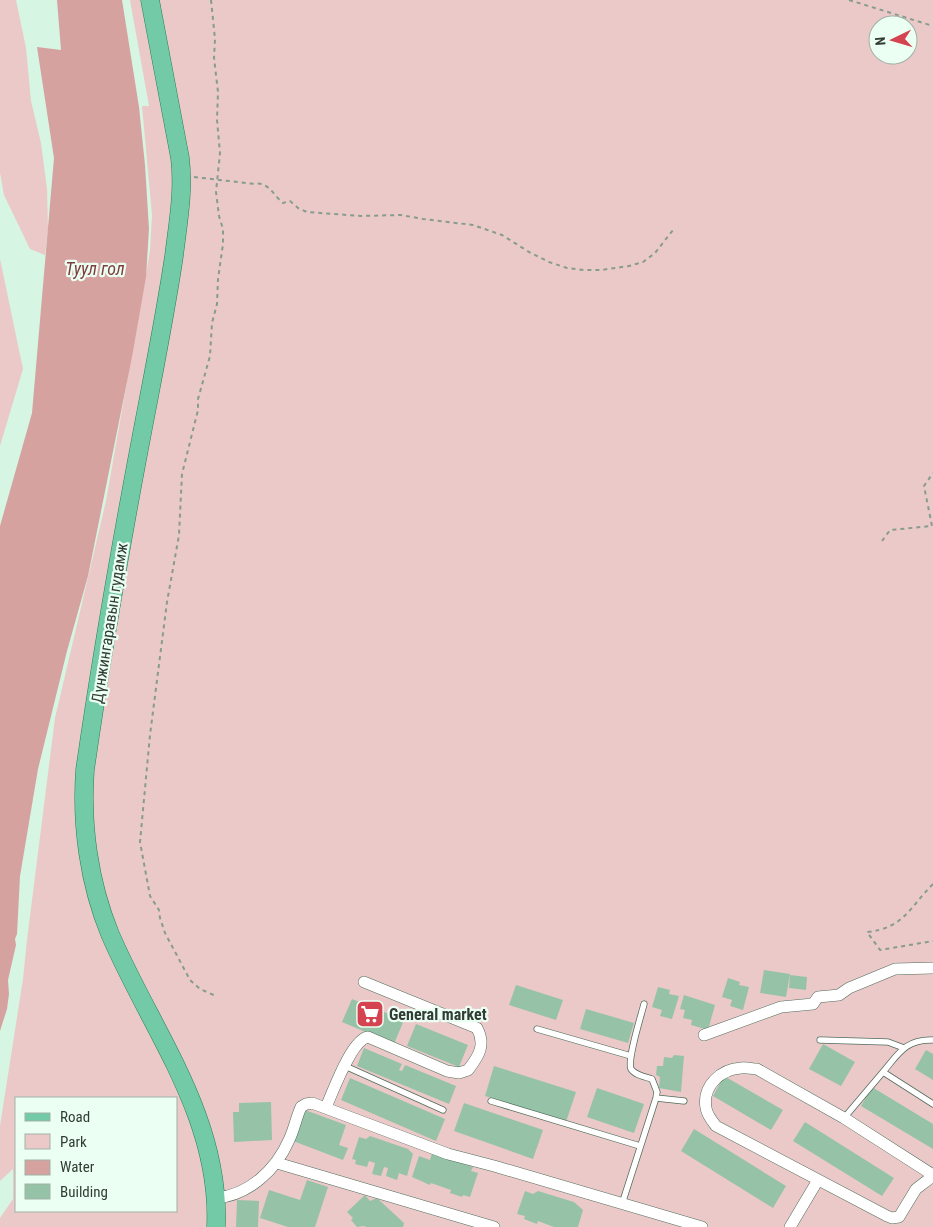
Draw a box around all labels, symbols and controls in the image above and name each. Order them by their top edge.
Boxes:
north arrow [868,15,918,65]
text: N [872,36,888,46]
water label: Туул гол [65,258,125,279]
street label: Дүнжингаравын гудамж [87,541,132,705]
supermarket icon: General market [355,999,385,1029]
place label: General market [389,1005,487,1024]
legend [15,1097,178,1212]
text: Road [60,1108,90,1126]
text: Park [60,1133,87,1151]
text: Water [60,1158,95,1176]
text: Building [60,1183,108,1201]

